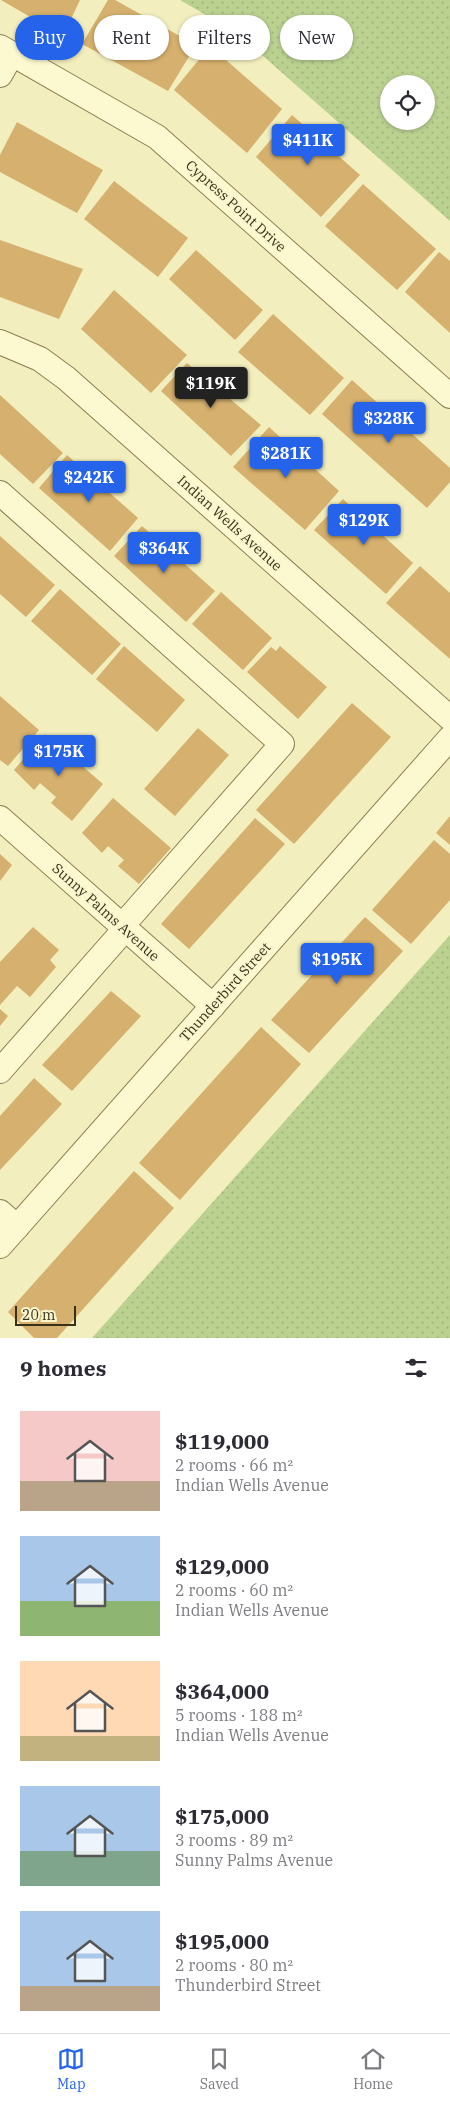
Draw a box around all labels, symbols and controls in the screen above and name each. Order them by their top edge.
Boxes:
chip: Buy [15,15,84,60]
chip: Rent [94,15,169,60]
chip: Filters [179,15,270,60]
chip: New [280,15,353,60]
map controls [380,75,435,130]
button: locate [380,75,435,130]
pin: $411K [273,124,343,166]
text: $411K [283,130,333,150]
street label: Cypress Point Drive [182,156,290,256]
pin: $119K [176,366,246,409]
text: $119K [186,373,236,393]
pin: $328K [354,402,424,444]
text: $328K [364,408,414,428]
pin: $281K [251,436,321,479]
text: $281K [261,443,311,463]
pin: $242K [54,460,124,503]
text: $242K [64,467,114,487]
street label: Indian Wells Avenue [174,471,286,575]
pin: $129K [329,504,399,546]
text: $129K [339,510,389,530]
pin: $364K [129,532,199,574]
text: $364K [139,538,189,558]
pin: $175K [24,734,94,777]
text: $175K [34,741,84,761]
street label: Sunny Palms Avenue [49,859,163,965]
street label: Thunderbird Street [176,938,274,1045]
pin: $195K [302,942,372,985]
text: $195K [312,949,362,969]
scale bar [15,1303,76,1326]
text: 20 m [22,1306,55,1324]
text: 9 homes [20,1354,106,1382]
icon: filters [402,1354,430,1382]
text: $119,000 [175,1427,269,1455]
icon: home [60,1431,120,1491]
text: 2 rooms · 66 m² [175,1455,293,1475]
text: Indian Wells Avenue [175,1475,329,1495]
text: $129,000 [175,1552,269,1580]
icon: home [60,1556,120,1616]
text: 2 rooms · 60 m² [175,1580,293,1600]
text: Indian Wells Avenue [175,1600,329,1620]
text: $364,000 [175,1677,269,1705]
icon: home [60,1681,120,1741]
text: 5 rooms · 188 m² [175,1705,303,1725]
text: Indian Wells Avenue [175,1725,329,1745]
text: $175,000 [175,1802,269,1830]
icon: home [60,1806,120,1866]
text: 3 rooms · 89 m² [175,1830,293,1850]
text: Sunny Palms Avenue [175,1850,333,1870]
text: $195,000 [175,1927,269,1955]
icon: home [60,1931,120,1991]
text: 2 rooms · 80 m² [175,1955,293,1975]
text: Thunderbird Street [175,1975,321,1995]
tab: Map [57,2045,86,2093]
tab: Saved [200,2045,239,2093]
tab: Home [353,2045,393,2093]

